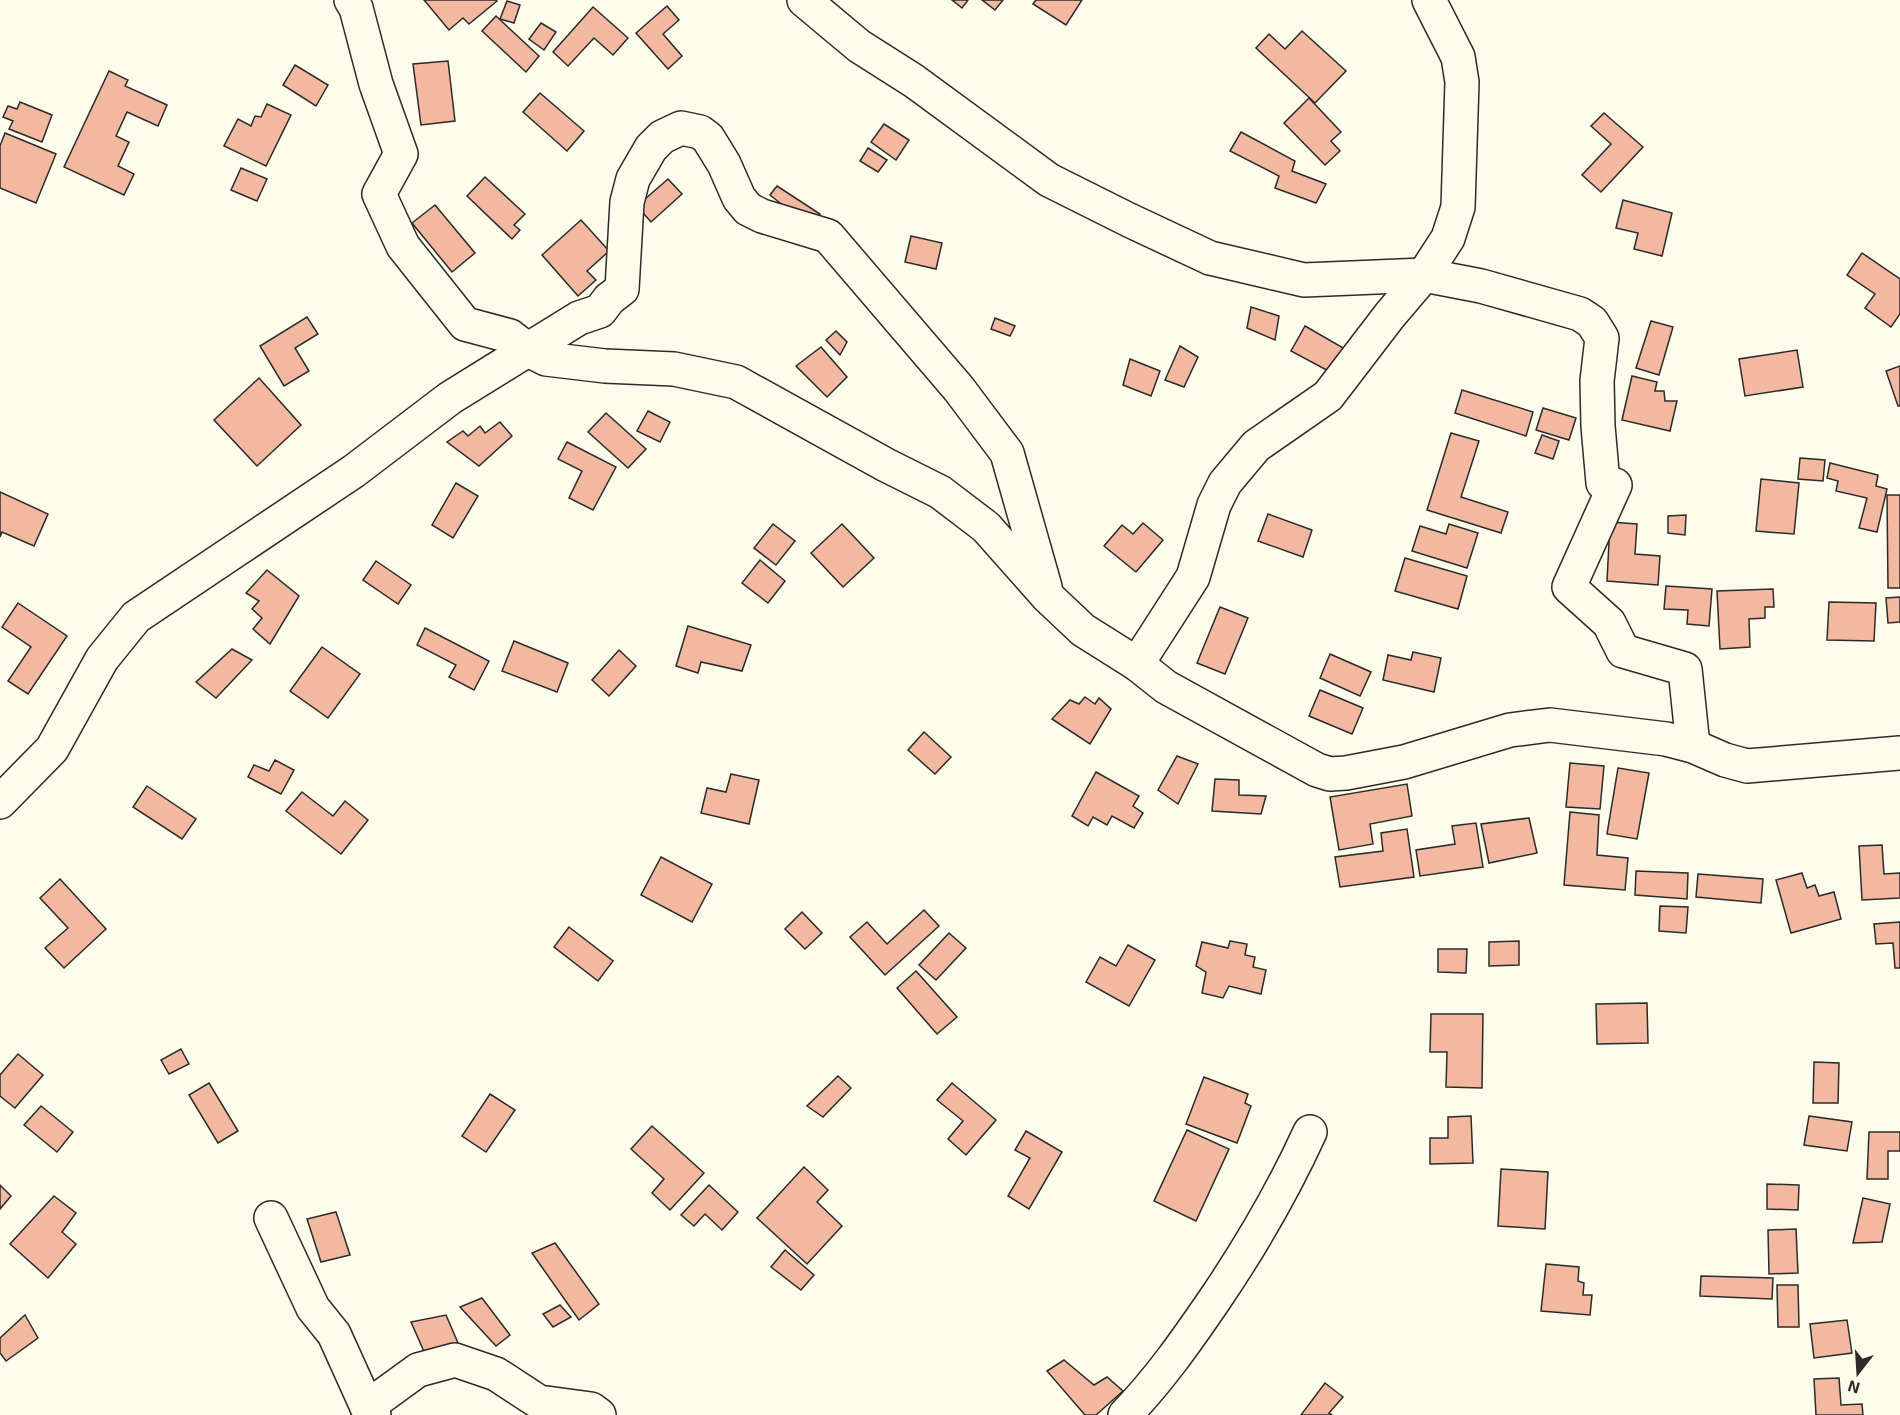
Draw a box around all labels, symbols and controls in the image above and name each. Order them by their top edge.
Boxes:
north arrow [1828,1343,1888,1403]
text: N [1845,1377,1862,1399]

